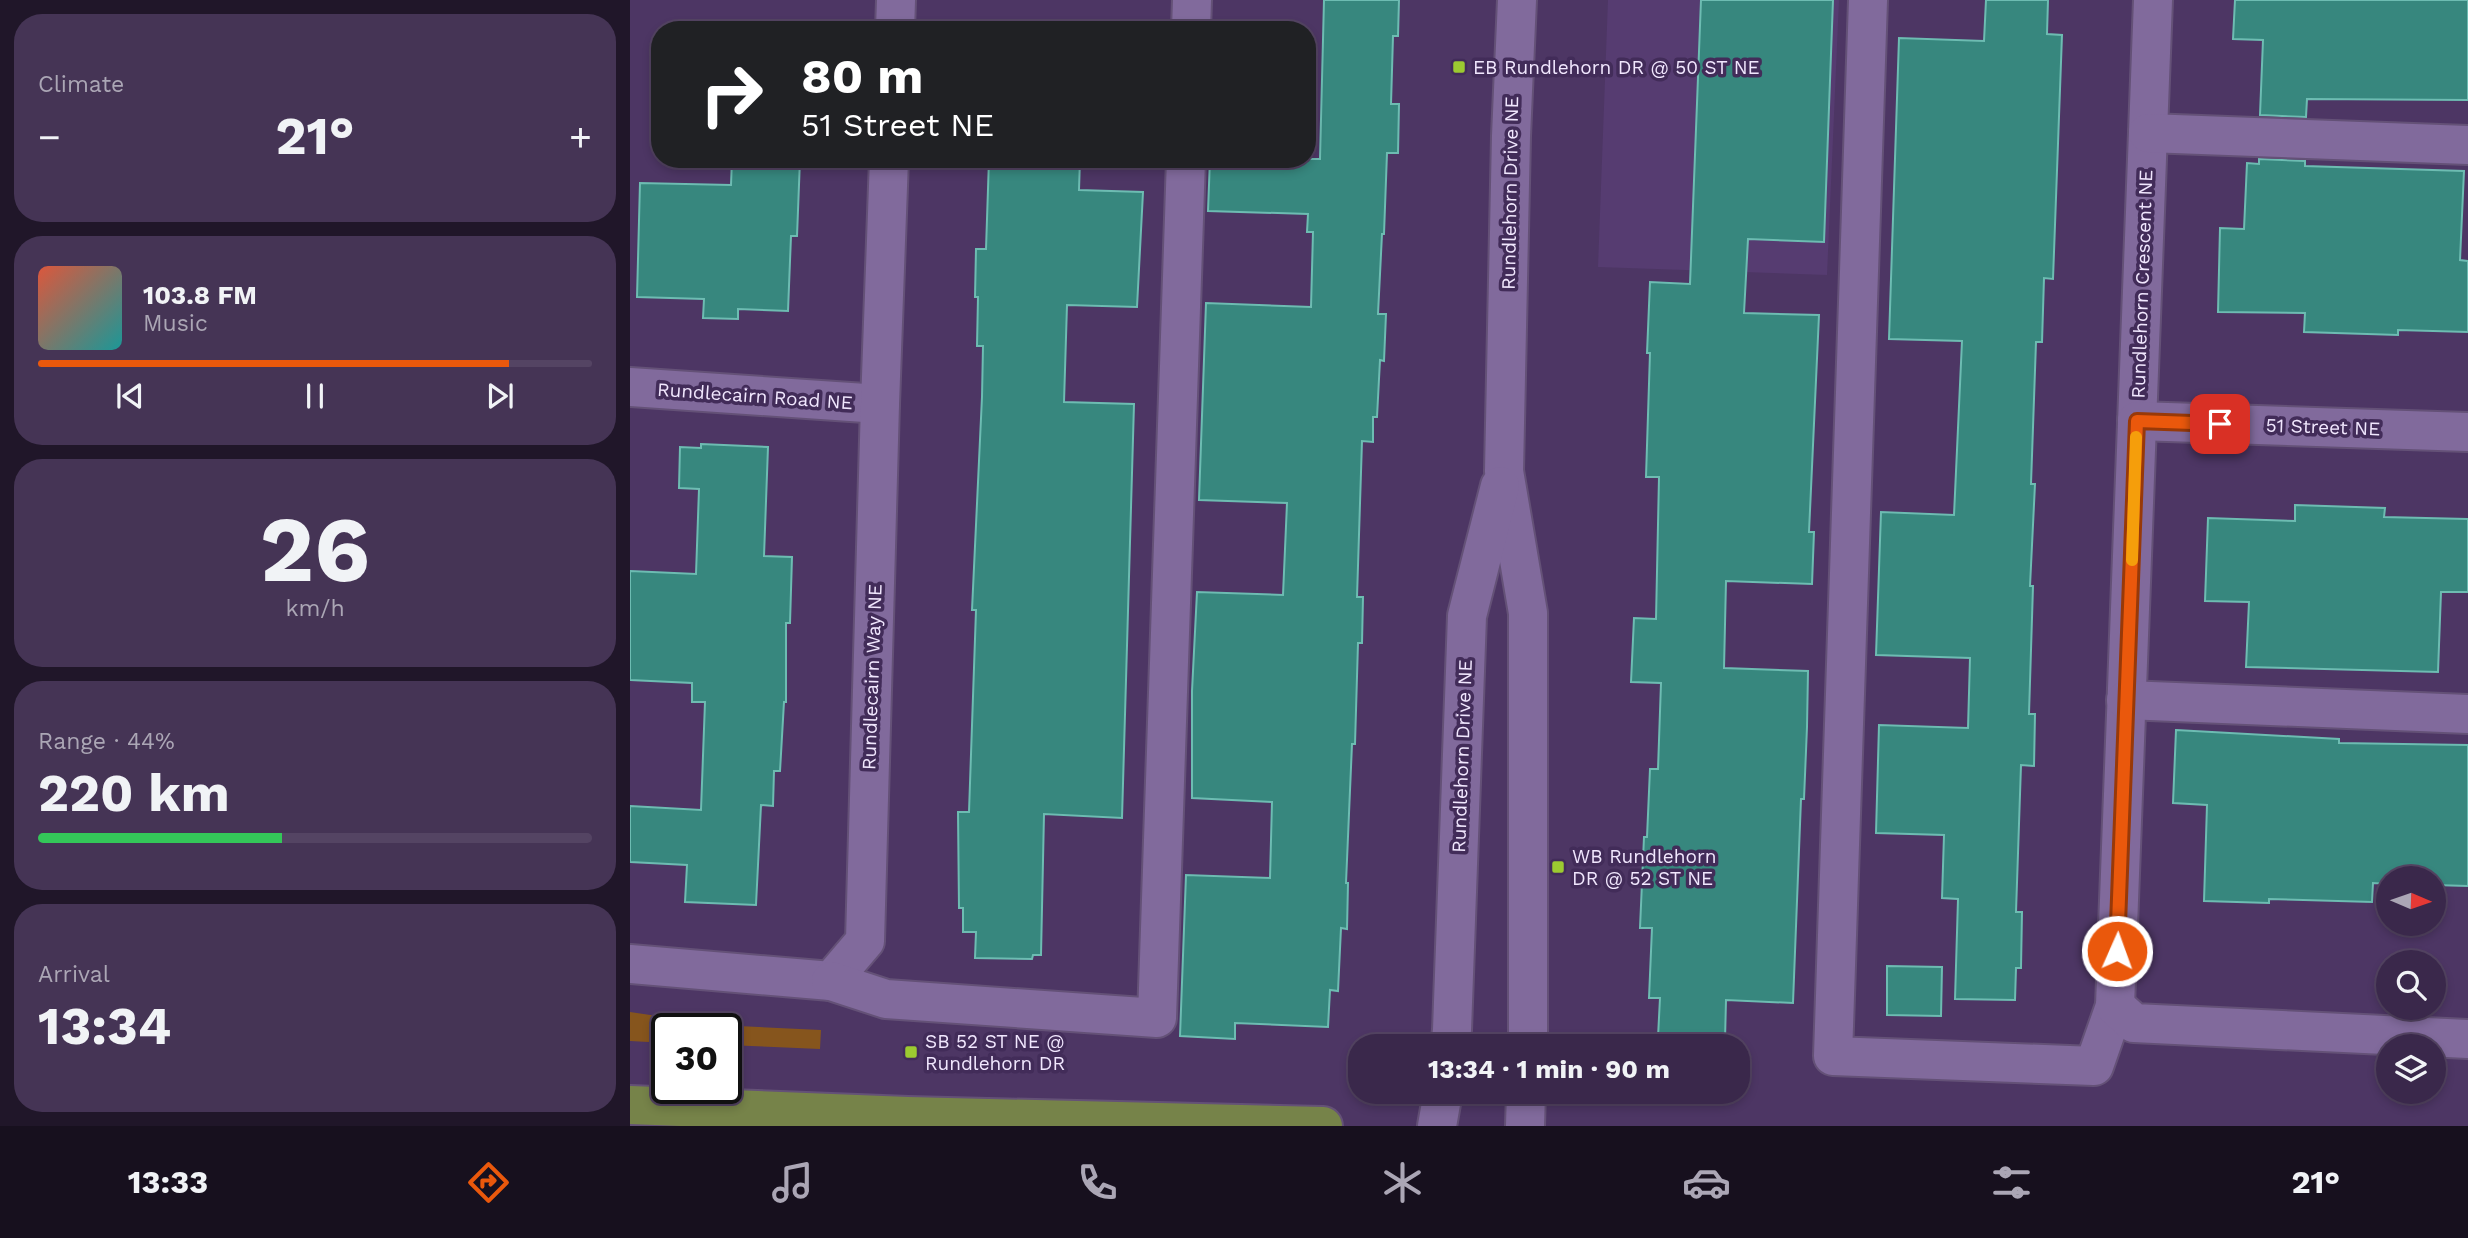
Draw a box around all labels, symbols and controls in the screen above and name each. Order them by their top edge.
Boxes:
text: 80 m [801,47,923,105]
icon: right [686,49,777,140]
place label: EB Rundlehorn DR @ 50 ST NE [1473,56,1760,79]
marker: EB Rundlehorn DR @ 50 ST NE [1451,59,1467,75]
text: Climate [38,71,124,98]
street label: Rundlehorn Drive NE [1497,96,1523,290]
text: 21° [275,106,355,167]
text: 51 Street NE [801,106,994,144]
text: − [38,115,61,159]
text: + [569,115,592,159]
street label: Rundlehorn Crescent NE [2127,169,2157,399]
text: 103.8 FM [143,280,257,310]
text: Music [143,310,208,337]
icon: previous [111,377,149,415]
icon: pause [296,377,334,415]
icon: next [481,377,519,415]
street label: Rundlecairn Road NE [656,378,854,414]
pin [2190,394,2250,454]
icon: arrive [2201,405,2239,443]
street label: 51 Street NE [2265,414,2381,440]
text: 26 [260,496,370,603]
street label: Rundlecairn Way NE [857,584,887,770]
text: km/h [285,595,345,622]
street label: Rundlehorn Drive NE [1447,659,1477,853]
text: Range · 44% [38,728,175,755]
text: 220 km [38,763,230,824]
place label: WB Rundlehorn DR @ 52 ST NE [1572,845,1716,890]
marker: WB Rundlehorn DR @ 52 ST NE [1550,859,1566,875]
north arrow [2376,866,2446,936]
map controls [2376,866,2446,1104]
position arrow [2080,914,2154,988]
button: search [2376,950,2446,1020]
text: Arrival [38,961,110,988]
text: 13:34 [38,996,171,1057]
speed limit sign: 30 [651,1013,742,1104]
place label: SB 52 ST NE @ Rundlehorn DR [925,1030,1065,1075]
button: layers [2376,1034,2446,1104]
marker: SB 52 ST NE @ Rundlehorn DR [903,1044,919,1060]
text: 13:34 · 1 min · 90 m [1428,1054,1670,1084]
icon: directions [464,1158,513,1207]
icon: music [768,1158,817,1207]
icon: phone [1073,1158,1122,1207]
icon: climate [1378,1158,1427,1207]
icon: car [1682,1158,1731,1207]
icon: filters [1987,1158,2036,1207]
text: 13:33 [128,1163,208,1201]
text: 21° [2291,1163,2340,1201]

